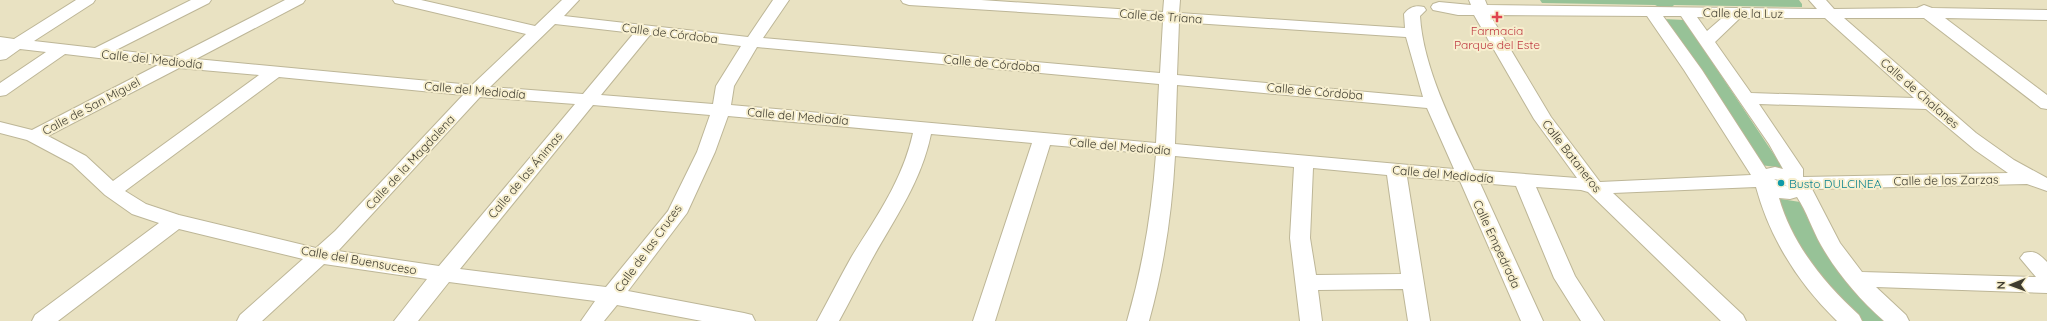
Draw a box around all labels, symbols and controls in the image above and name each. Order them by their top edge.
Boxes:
street label: Calle de la Luz [1703,5,1783,21]
street label: Calle de Triana [1119,6,1203,26]
marker: Farmacia Parque del Este [1492,12,1502,22]
street label: Calle de Córdoba [621,20,719,46]
place label: Farmacia Parque del Este [1454,23,1540,52]
street label: Calle del Mediodía [101,46,203,72]
street label: Calle de Córdoba [943,51,1041,75]
street label: Calle de Chalanes [1878,55,1963,131]
street label: Calle de San Miguel [40,74,142,138]
street label: Calle del Mediodía [424,78,526,102]
street label: Calle de Córdoba [1266,79,1364,103]
street label: Calle del Mediodía [747,104,849,128]
street label: Calle de la Magdalena [362,112,458,212]
street label: Calle Bataneros [1539,117,1605,196]
street label: Calle de las Ánimas [485,129,566,221]
street label: Calle del Mediodía [1069,134,1171,158]
street label: Calle del Mediodía [1392,162,1494,186]
street label: Calle de las Zarzas [1893,172,1999,188]
place label: Busto DULCINEA [1789,176,1882,191]
marker: Busto DULCINEA [1776,178,1786,188]
street label: Calle Empedrada [1470,197,1524,291]
street label: Calle de las Cruces [611,201,685,295]
street label: Calle del Buensuceso [300,242,418,278]
north arrow [1991,265,2031,305]
text: N [1994,281,2008,289]

